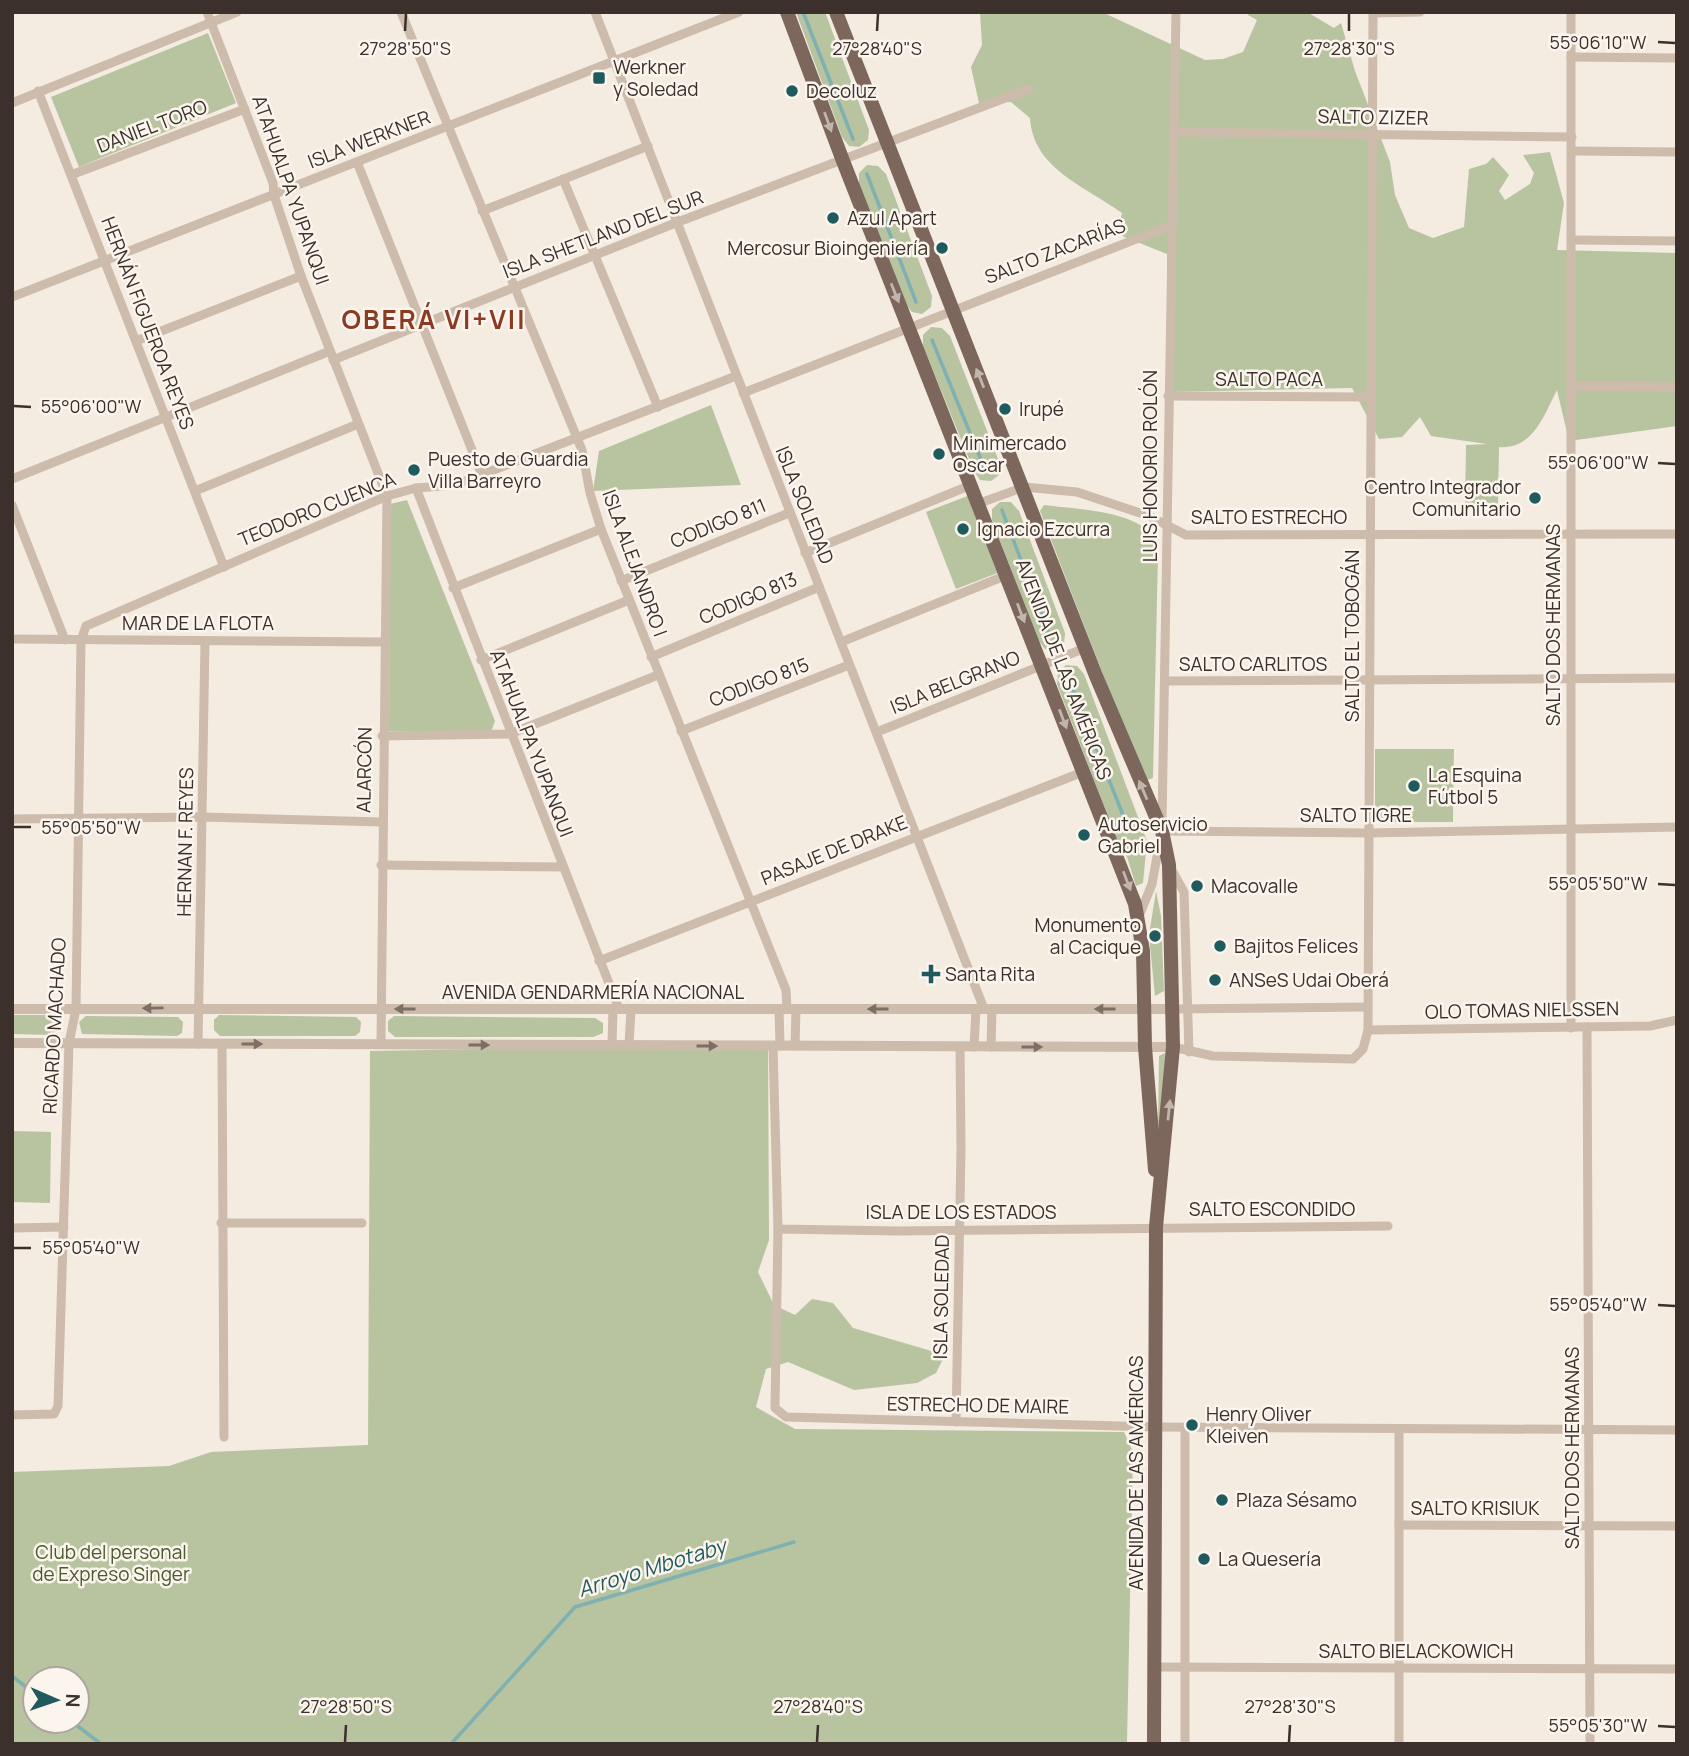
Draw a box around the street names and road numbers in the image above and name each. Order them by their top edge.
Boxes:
street label: ATAHUALPA YUPANQUI [246,92,336,288]
street label: DANIEL TORO [93,93,211,159]
street label: SALTO ZIZER [1317,103,1429,131]
street label: ISLA WERKNER [304,104,434,174]
street label: ISLA SHETLAND DEL SUR [499,184,707,284]
street label: SALTO ZACARÍAS [981,212,1129,290]
street label: HERNÁN FIGUEROA REYES [95,213,201,433]
street label: SALTO PACA [1215,366,1323,392]
street label: LUIS HONORIO ROLÓN [1137,370,1163,562]
street label: ISLA SOLEDAD [770,442,840,568]
street label: TEODORO CUENCA [235,466,399,552]
street label: ISLA ALEJANDRO I [596,486,674,640]
street label: CODIGO 811 [666,492,770,554]
street label: SALTO ESTRECHO [1191,504,1347,530]
street label: SALTO DOS HERMANAS [1540,523,1566,726]
street label: SALTO EL TOBOGÁN [1339,550,1365,722]
street label: AVENIDA DE LAS AMÉRICAS [1010,555,1118,784]
street label: CODIGO 813 [695,566,801,630]
street label: MAR DE LA FLOTA [122,610,274,636]
street label: ISLA BELGRANO [886,644,1024,720]
street label: ATAHUALPA YUPANQUI [484,646,580,840]
street label: CODIGO 815 [705,651,813,713]
street label: SALTO CARLITOS [1179,651,1328,677]
street label: ALARCÓN [350,727,378,813]
street label: HERNAN F. REYES [171,767,199,917]
street label: SALTO TIGRE [1300,802,1412,828]
street label: PASAJE DE DRAKE [757,809,911,891]
street label: RICARDO MACHADO [36,937,72,1115]
street label: AVENIDA GENDARMERÍA NACIONAL [442,979,745,1005]
street label: OLO TOMAS NIELSSEN [1425,995,1619,1025]
street label: SALTO ESCONDIDO [1189,1196,1356,1222]
street label: ISLA DE LOS ESTADOS [866,1199,1057,1225]
street label: ISLA SOLEDAD [927,1234,955,1360]
street label: SALTO DOS HERMANAS [1559,1346,1585,1549]
street label: AVENIDA DE LAS AMÉRICAS [1123,1355,1149,1590]
street label: ESTRECHO DE MAIRE [887,1390,1069,1420]
street label: SALTO KRISIUK [1411,1495,1540,1521]
street label: SALTO BIELACKOWICH [1319,1638,1513,1664]

